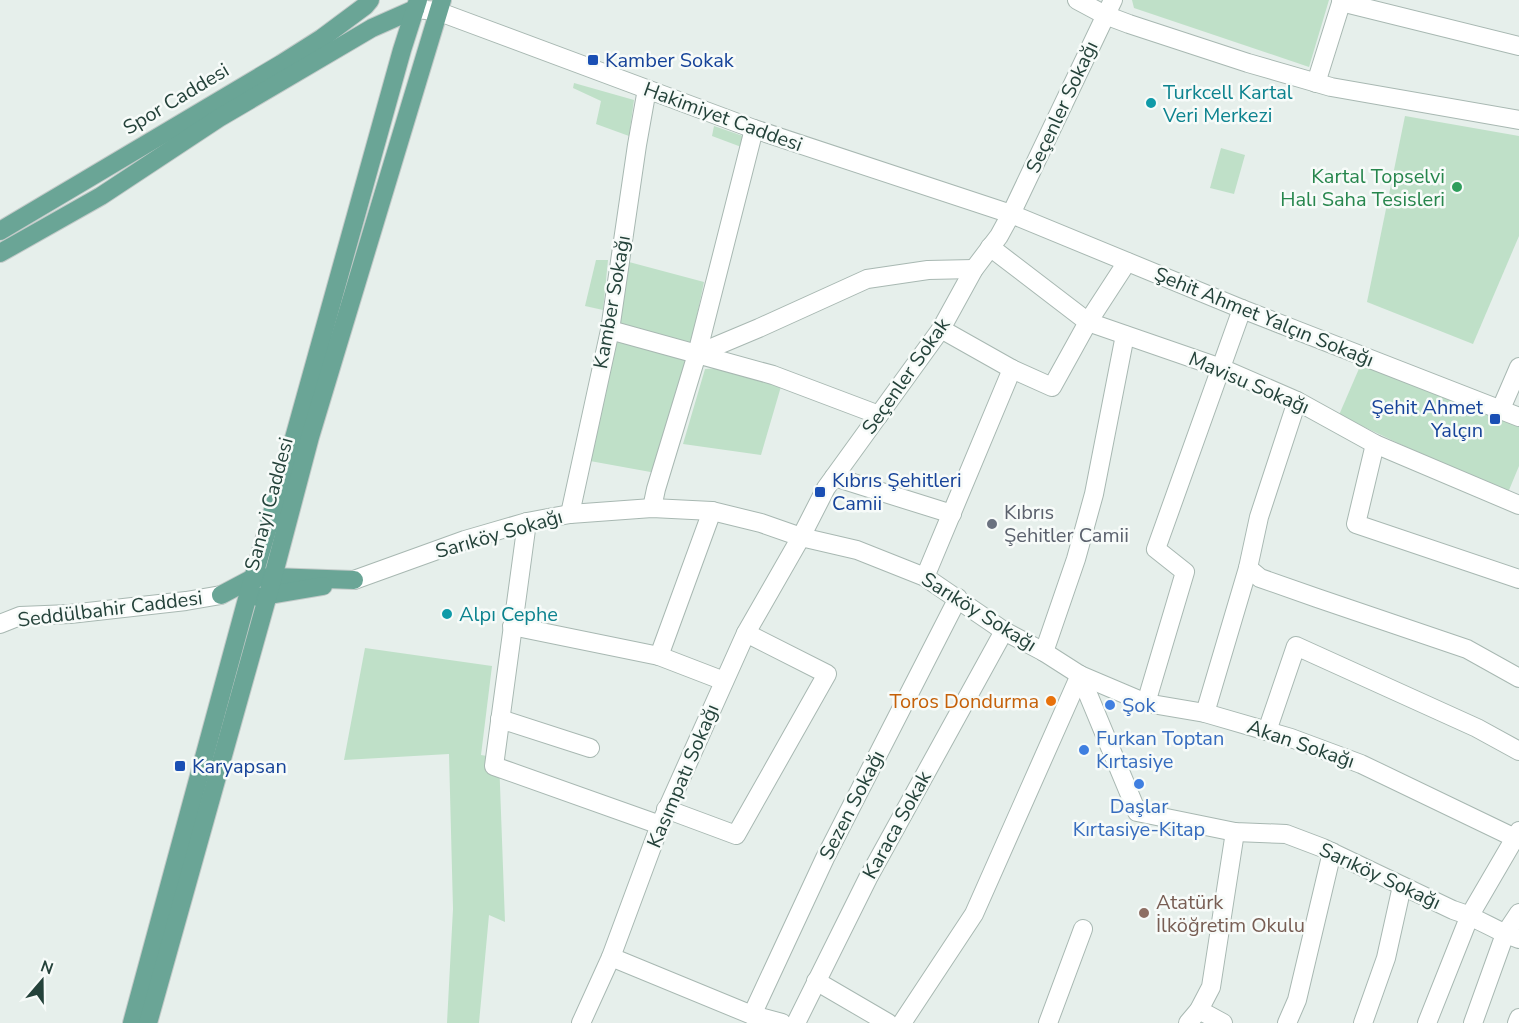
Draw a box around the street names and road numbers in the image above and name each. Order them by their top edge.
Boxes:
street label: Seçenler Sokağı [1020,36,1104,178]
street label: Spor Caddesi [118,57,234,141]
street label: Hakimiyet Caddesi [640,76,806,158]
street label: Kamber Sokağı [587,233,637,371]
street label: Şehit Ahmet Yalçın Sokağı [1150,261,1378,373]
street label: Seçenler Sokak [856,311,957,440]
street label: Mavisu Sokağı [1184,345,1314,421]
street label: Sanayi Caddesi [238,434,300,574]
street label: Sarıköy Sokağı [432,503,566,565]
street label: Sarıköy Sokağı [916,566,1042,658]
street label: Seddülbahir Caddesi [16,584,204,634]
street label: Kasımpatı Sokağı [641,700,725,852]
street label: Akan Sokağı [1244,713,1358,775]
street label: Sezen Sokağı [813,746,891,864]
street label: Karaca Sokak [856,765,938,884]
street label: Sarıköy Sokağı [1315,836,1445,916]

